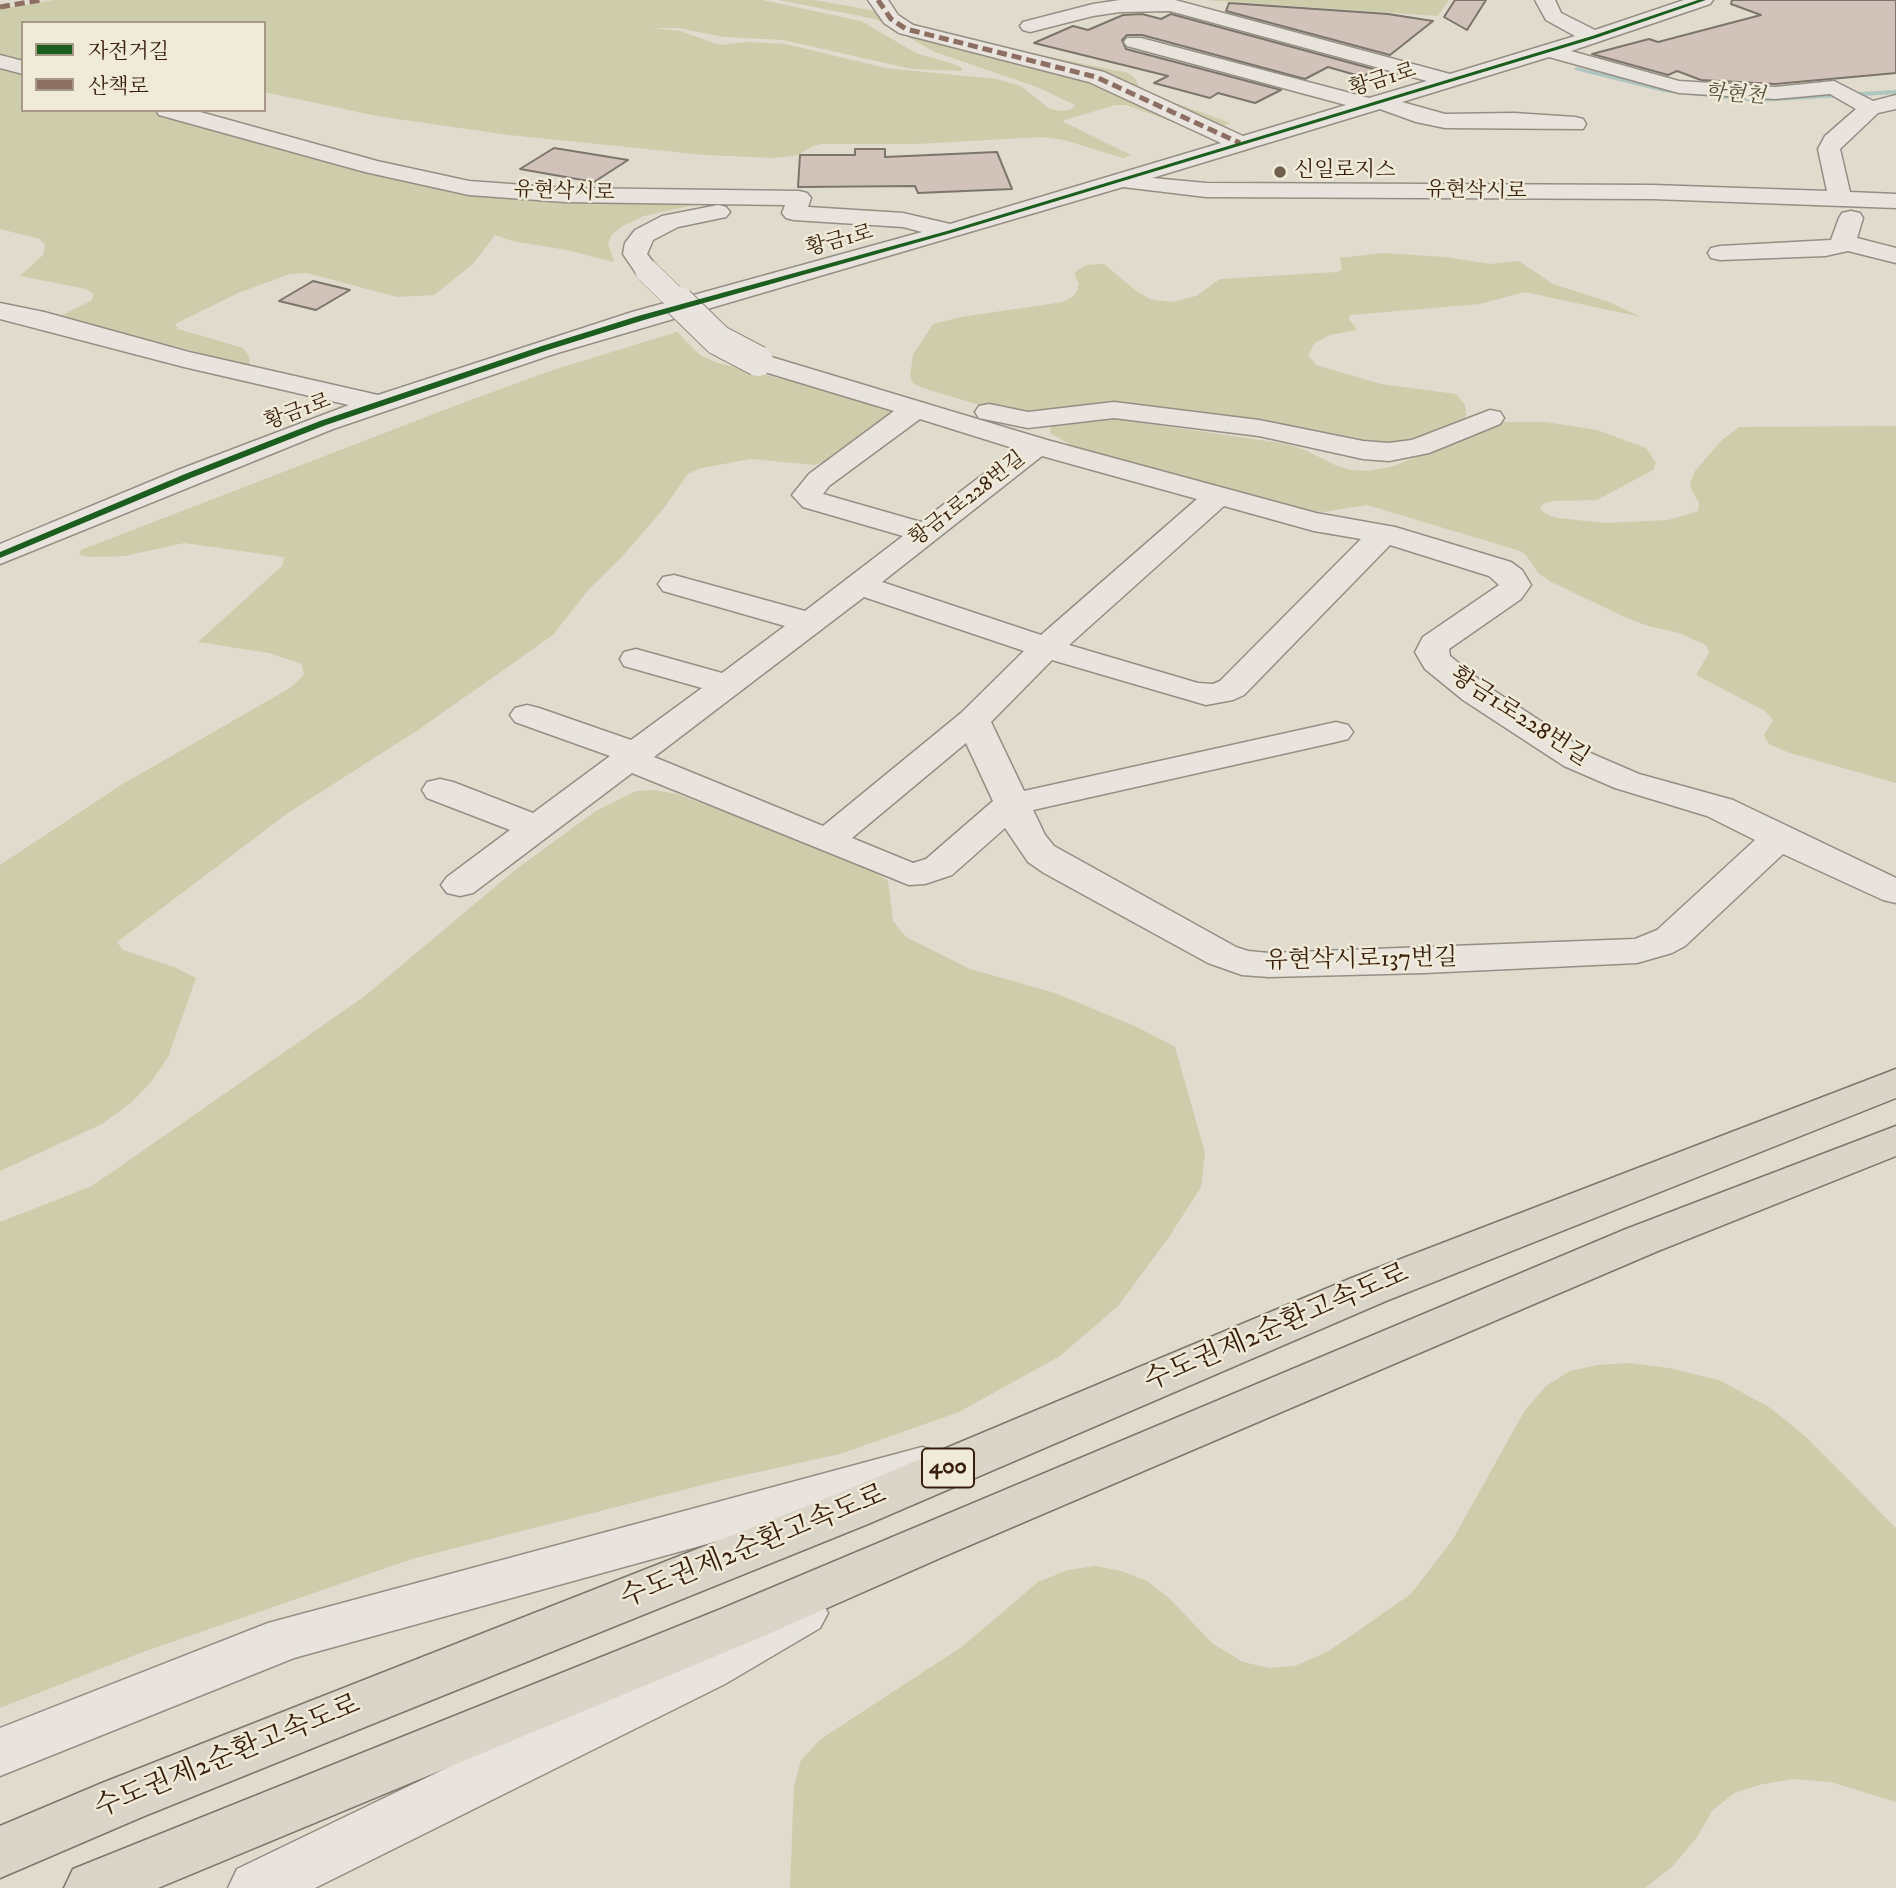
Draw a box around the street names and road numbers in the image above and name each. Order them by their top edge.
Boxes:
street label: 황금1로 [1347,59,1419,103]
street label: 유현삭시로 [513,179,615,207]
street label: 유현삭시로 [1425,179,1527,205]
street label: 황금1로 [804,221,876,263]
street label: 황금1로 [261,389,335,437]
street label: 황금1로228번길 [905,447,1031,553]
street label: 황금1로228번길 [1444,662,1594,774]
street label: 유현삭시로137번길 [1264,945,1458,977]
street label: 수도권제2순환고속도로 [1140,1258,1414,1400]
road number: 400 [922,1448,974,1488]
street label: 수도권제2순환고속도로 [616,1479,892,1617]
street label: 수도권제2순환고속도로 [90,1689,366,1827]

